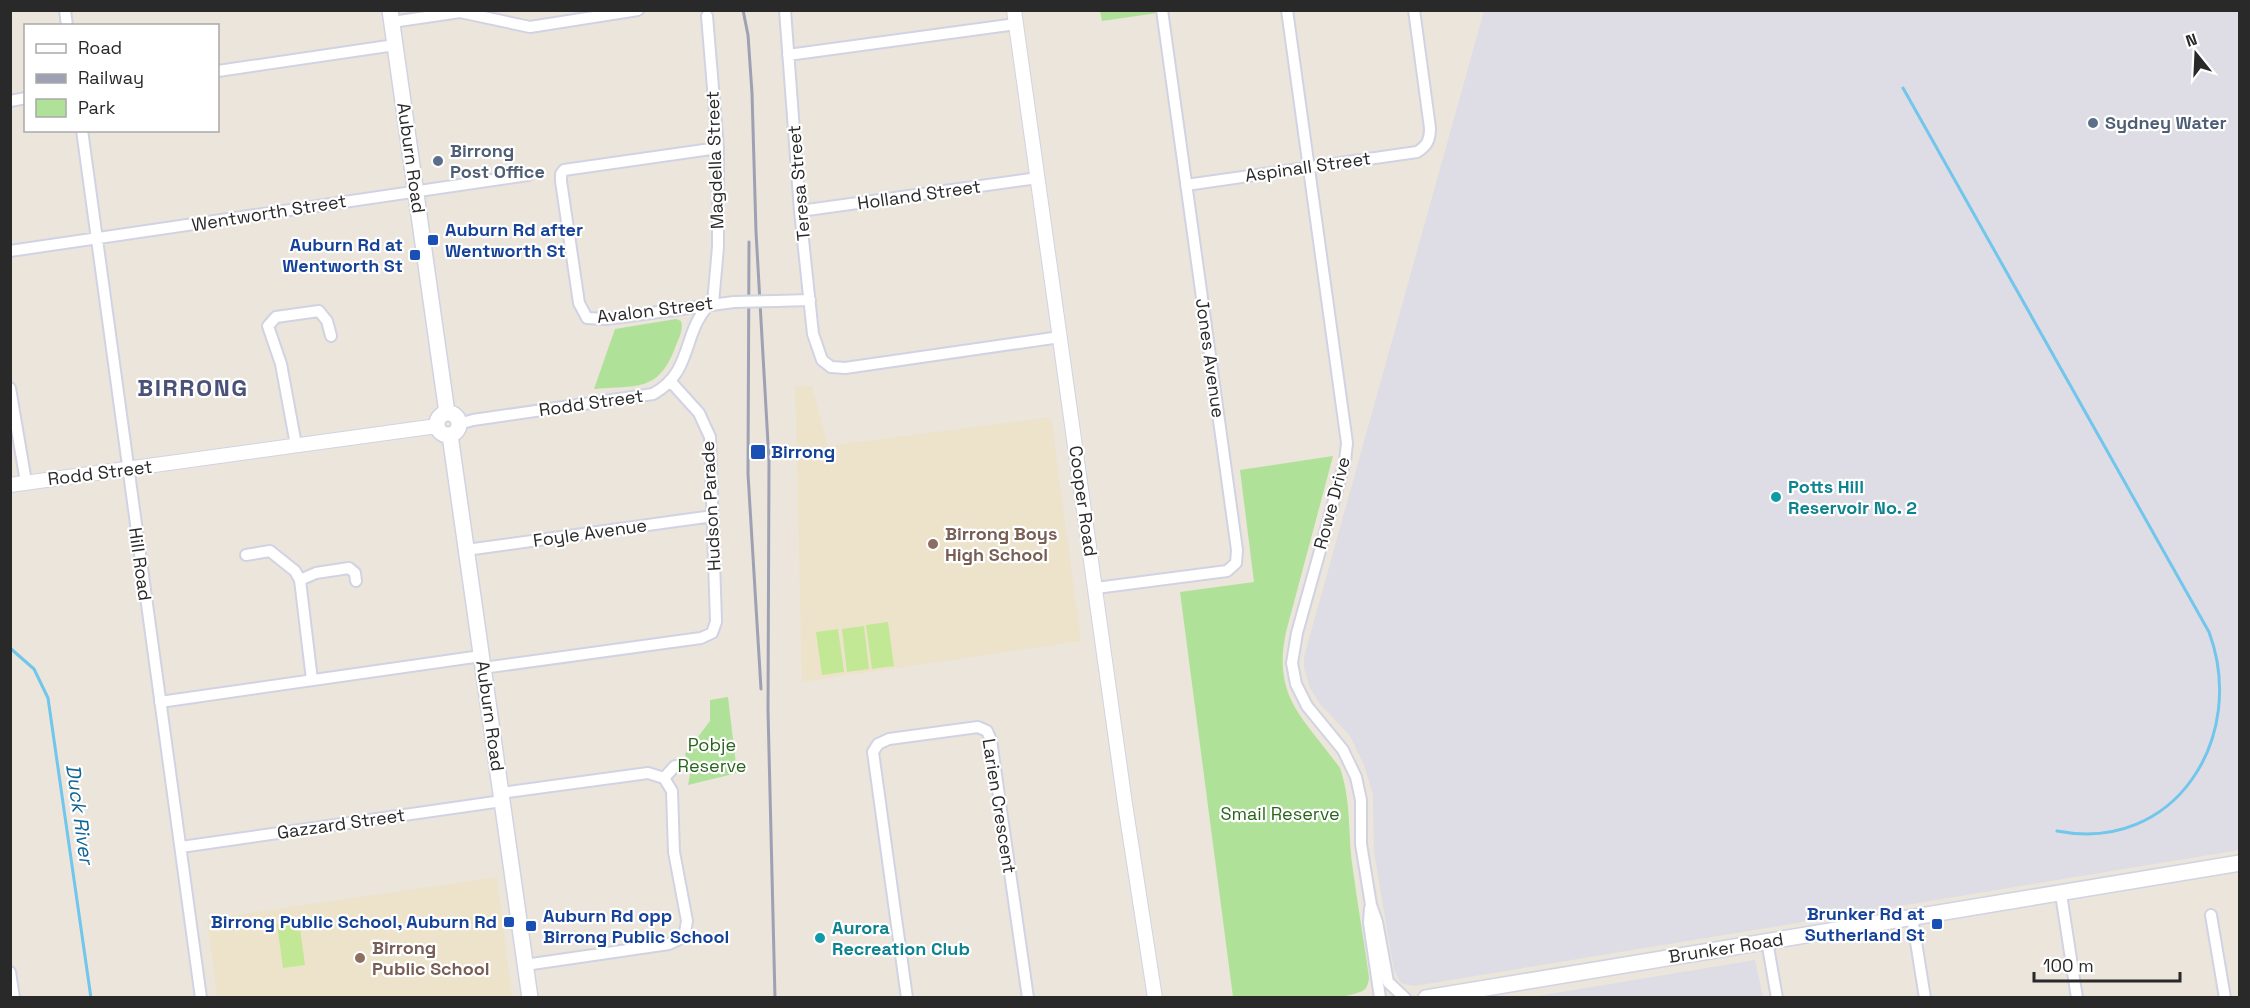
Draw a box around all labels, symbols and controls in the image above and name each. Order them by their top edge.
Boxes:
legend [24,24,219,132]
north arrow [2166,24,2226,84]
text: N [2183,29,2200,52]
text: Road [78,36,122,59]
text: Railway [78,66,144,89]
street label: Magdella Street [701,91,728,230]
text: Park [78,96,116,119]
street label: Auburn Road [392,101,431,215]
place label: Sydney Water [2105,111,2227,134]
marker: Sydney Water [2086,116,2100,130]
street label: Teresa Street [782,124,815,242]
place label: Birrong Post Office [450,139,545,183]
street label: Aspinall Street [1244,146,1372,187]
marker: Birrong Post Office [431,154,445,168]
street label: Holland Street [856,174,982,215]
street label: Wentworth Street [190,189,348,236]
place label: Auburn Rd after Wentworth St [445,218,583,262]
place label: Auburn Rd at Wentworth St [282,233,403,277]
marker: Auburn Rd after Wentworth St [426,233,440,247]
marker: Auburn Rd at Wentworth St [408,248,422,262]
street label: Avalon Street [595,291,714,328]
street label: Jones Avenue [1191,297,1230,419]
district label: BIRRONG [137,372,249,403]
street label: Rodd Street [537,384,645,421]
street label: Hudson Parade [696,440,725,572]
place label: Birrong [771,440,835,463]
marker: Birrong [749,443,767,461]
street label: Cooper Road [1064,444,1103,558]
street label: Rowe Drive [1308,454,1355,552]
street label: Rodd Street [46,455,154,490]
place label: Potts Hill Reservoir No. 2 [1788,475,1917,519]
marker: Potts Hill Reservoir No. 2 [1769,490,1783,504]
street label: Foyle Avenue [531,513,648,552]
place label: Birrong Boys High School [945,522,1057,566]
street label: Hill Road [124,526,157,602]
marker: Birrong Boys High School [926,537,940,551]
street label: Auburn Road [471,659,510,773]
park label: Pobje Reserve [678,733,746,777]
street label: Larien Crescent [977,737,1022,875]
water label: Duck River [60,762,100,868]
park label: Smail Reserve [1220,802,1340,825]
street label: Gazzard Street [275,803,406,844]
place label: Brunker Rd at Sutherland St [1805,902,1925,946]
place label: Auburn Rd opp Birrong Public School [543,904,729,948]
place label: Birrong Public School, Auburn Rd [211,910,497,933]
marker: Birrong Public School, Auburn Rd [502,915,516,929]
place label: Aurora Recreation Club [832,916,970,960]
marker: Brunker Rd at Sutherland St [1930,917,1944,931]
marker: Auburn Rd opp Birrong Public School [524,919,538,933]
street label: Brunker Road [1667,927,1785,968]
marker: Aurora Recreation Club [813,931,827,945]
place label: Birrong Public School [372,936,490,980]
scale bar [2034,945,2180,983]
marker: Birrong Public School [353,951,367,965]
text: 100 m [2043,954,2094,977]

